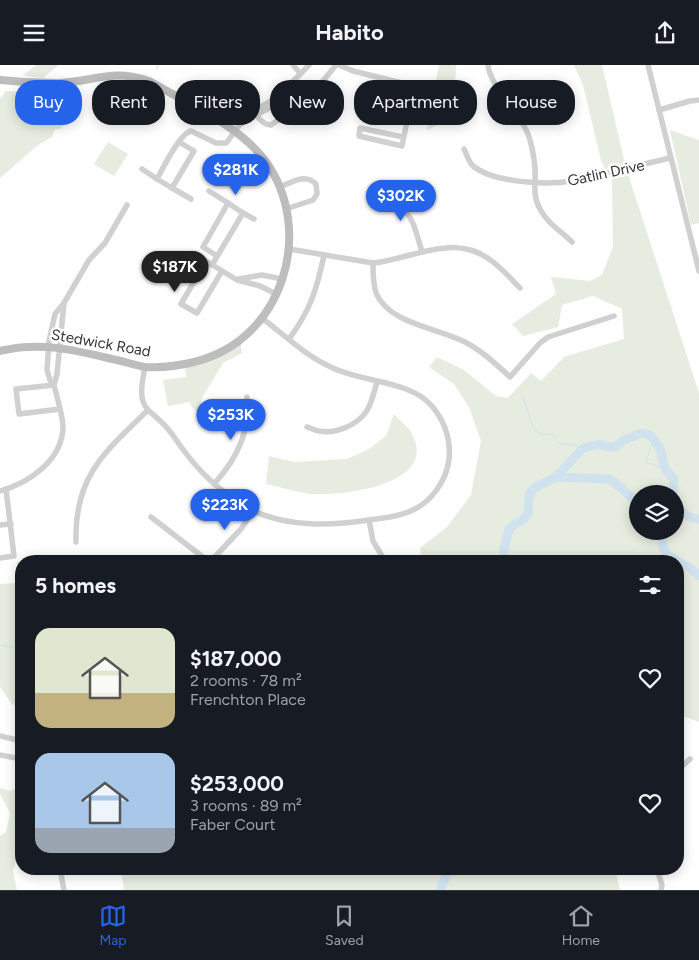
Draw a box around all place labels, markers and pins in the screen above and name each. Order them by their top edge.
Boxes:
pin: $281K [201,153,271,196]
pin: $302K [366,179,436,222]
pin: $187K [140,251,210,293]
pin: $253K [196,399,266,441]
pin: $223K [190,489,260,531]

